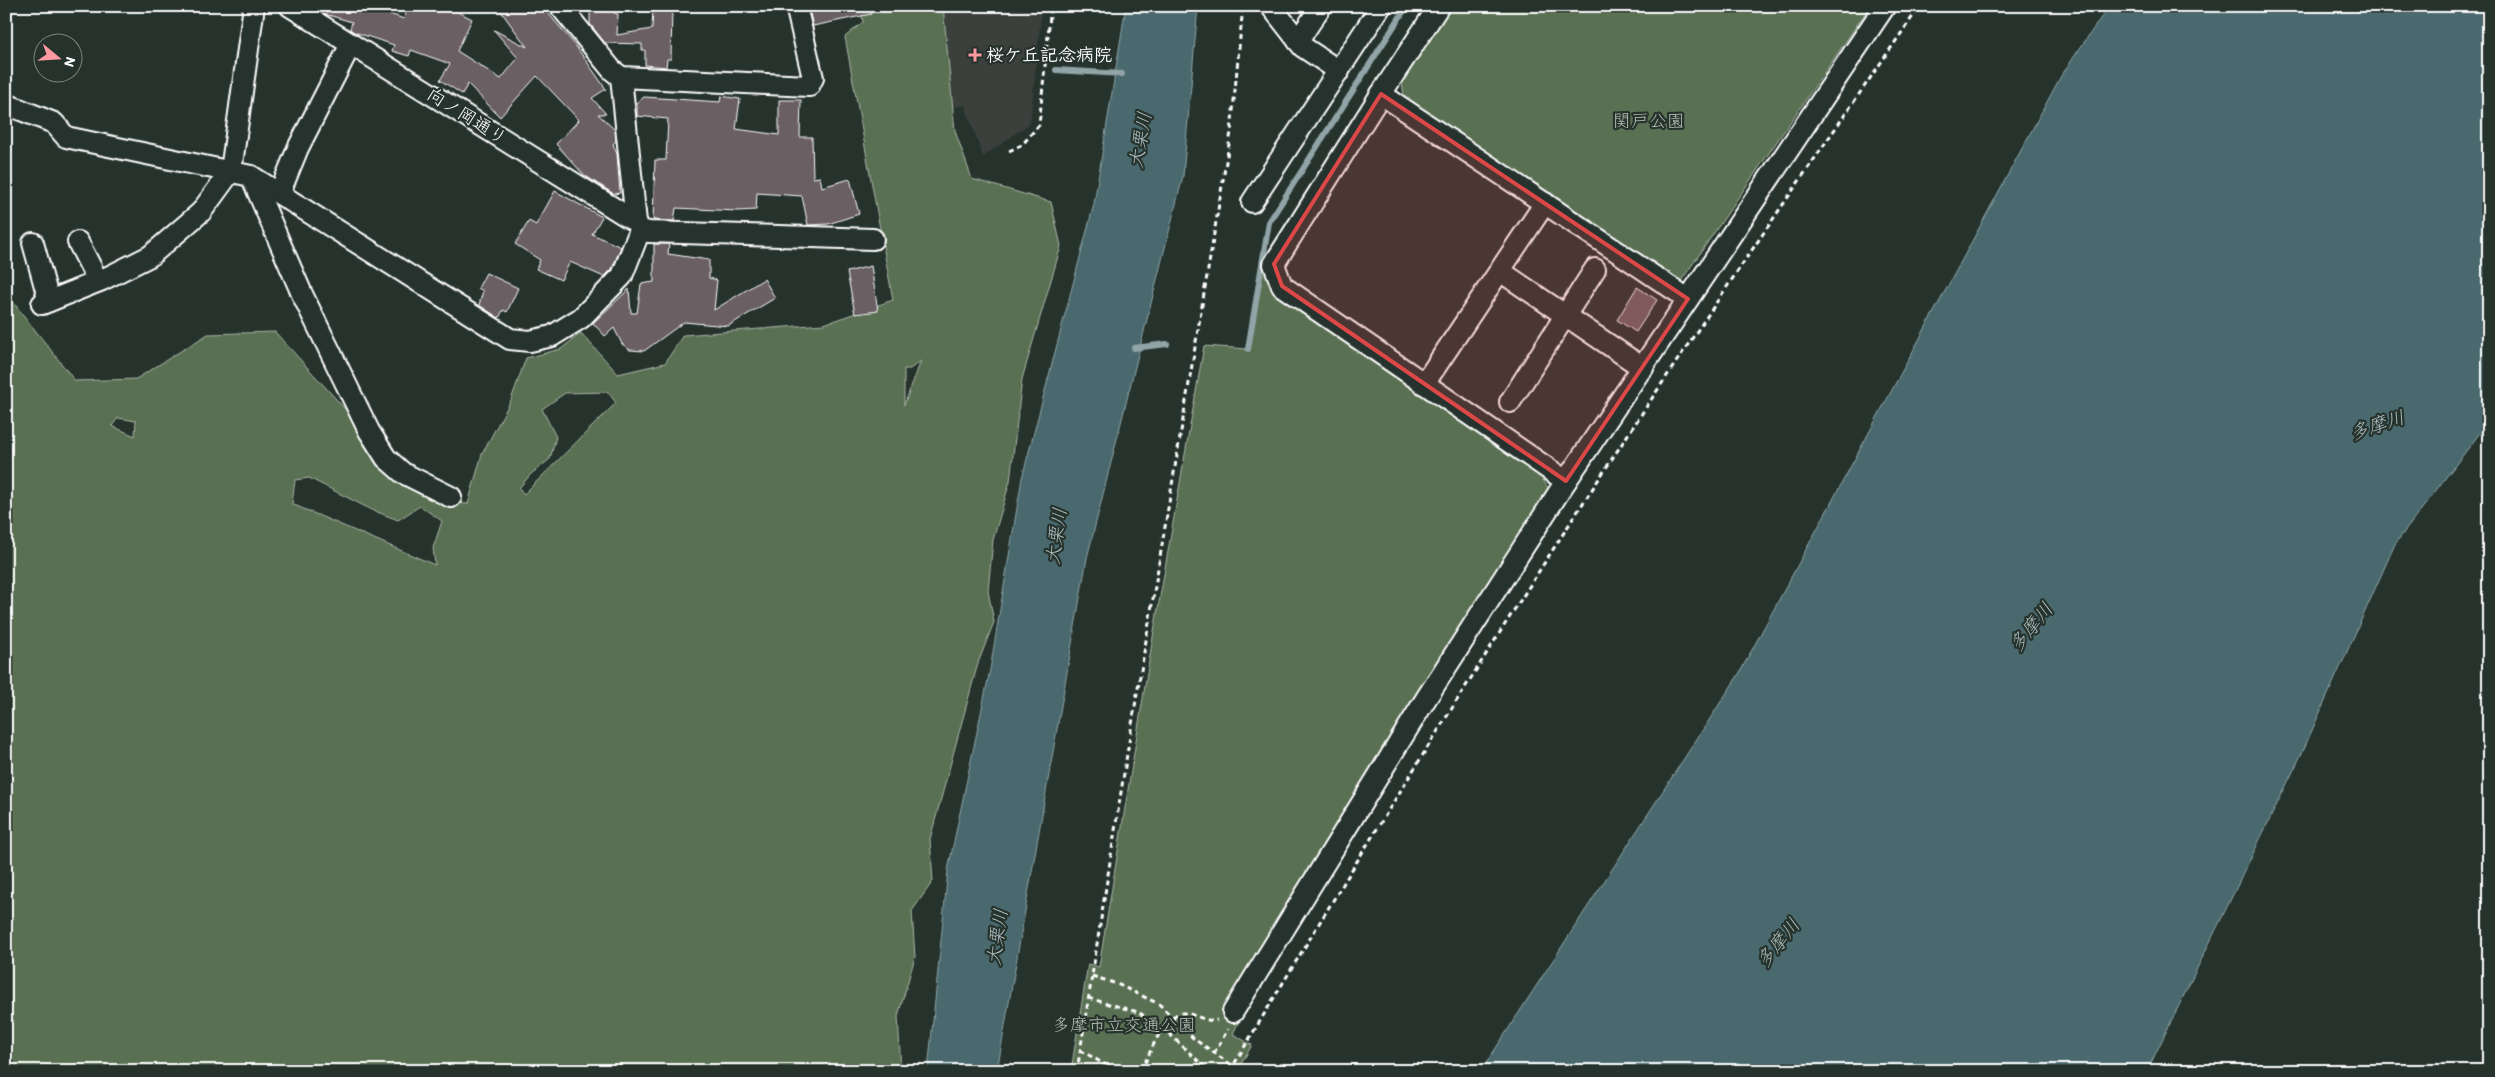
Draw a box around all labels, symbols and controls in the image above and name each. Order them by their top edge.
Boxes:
north arrow [32,32,82,82]
place label: 桜ケ丘記念病院 [986,44,1112,66]
marker: 桜ケ丘記念病院 [968,48,982,62]
text: N [60,55,79,69]
street label: 向ノ岡通り [423,83,511,149]
water label: 大栗川 [1124,110,1156,170]
park label: 関戸公園 [1613,110,1685,132]
water label: 多摩川 [2346,405,2408,445]
water label: 大栗川 [1041,506,1071,566]
water label: 多摩川 [2004,598,2058,656]
water label: 大栗川 [982,907,1012,967]
water label: 多摩川 [1751,914,1805,972]
park label: 多摩市立交通公園 [1052,1014,1196,1036]

